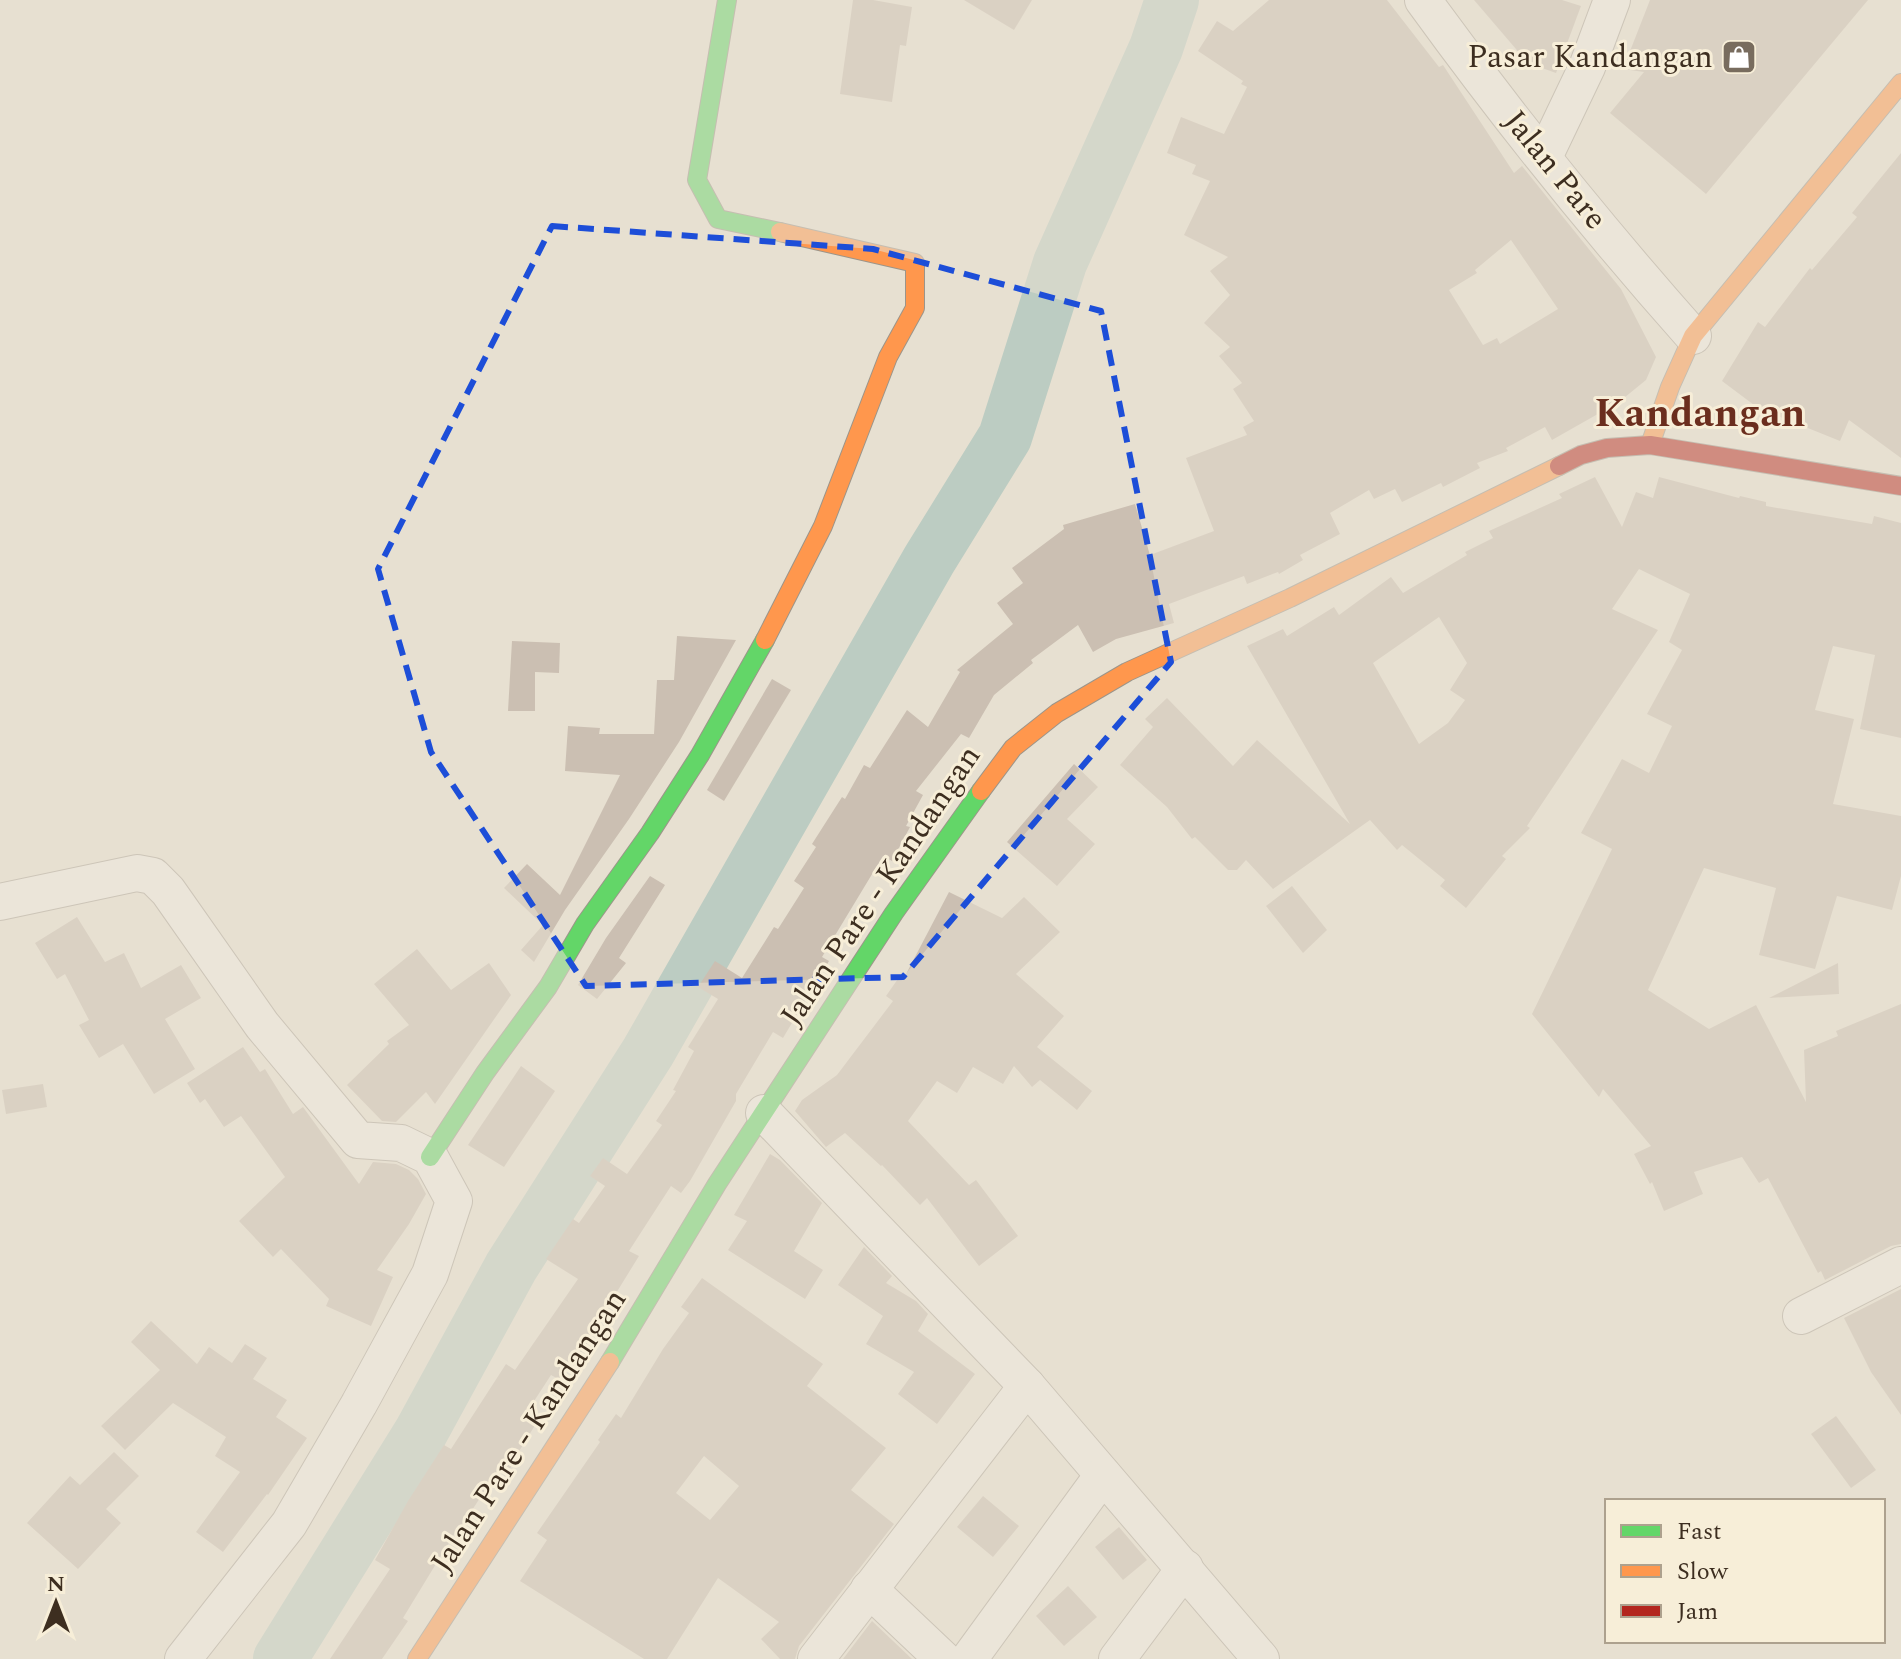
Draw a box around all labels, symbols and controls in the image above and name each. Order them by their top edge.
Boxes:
place label: Pasar Kandangan [1467,33,1713,82]
shop icon: Pasar Kandangan [1720,38,1758,76]
street label: Jalan Pare [1491,99,1619,241]
district label: Kandangan [1594,384,1806,445]
street label: Jalan Pare - Kandangan [768,735,994,1037]
street label: Jalan Pare - Kandangan [418,1279,640,1583]
legend [1605,1499,1885,1643]
text: Fast [1677,1514,1722,1550]
text: Slow [1677,1554,1729,1590]
north arrow [16,1563,96,1643]
text: N [47,1568,65,1601]
text: Jam [1677,1594,1718,1630]

